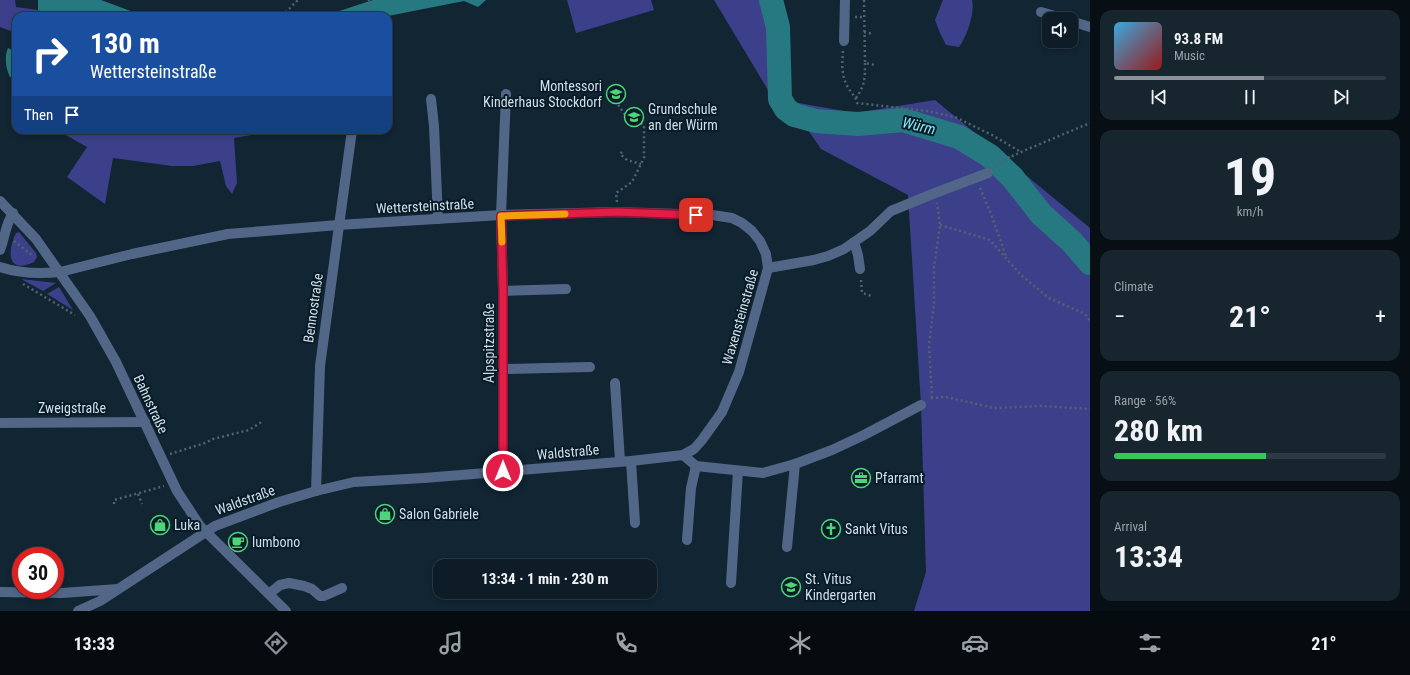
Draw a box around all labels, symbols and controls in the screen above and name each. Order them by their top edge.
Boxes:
map controls [1042,12,1078,48]
button: sound [1042,12,1078,48]
text: 130 m [90,27,160,60]
icon: right [24,28,76,80]
text: 93.8 FM [1174,30,1223,48]
text: Music [1174,48,1205,63]
text: Wettersteinstraße [90,61,216,82]
place label: Montessori Kinderhaus Stockdorf [483,78,603,110]
school or university icon: Montessori Kinderhaus Stockdorf [605,83,627,105]
icon: previous [1148,86,1170,108]
icon: pause [1239,86,1261,108]
icon: next [1330,86,1352,108]
place label: Grundschule an der Würm [648,101,718,133]
icon: arrive [61,104,83,126]
text: Then [24,106,53,124]
school or university icon: Grundschule an der Würm [623,106,645,128]
water label: Würm [901,113,937,139]
text: 19 [1224,147,1276,208]
street label: Wettersteinstraße [375,195,475,217]
pin [679,198,713,232]
icon: arrive [685,204,707,226]
text: km/h [1237,204,1263,219]
street label: Waxensteinstraße [719,267,761,367]
street label: Bennostraße [300,272,326,344]
text: Climate [1114,279,1153,294]
text: 21° [1229,299,1271,334]
street label: Alpspitzstraße [481,303,497,383]
text: − [1114,304,1125,329]
text: + [1375,304,1386,329]
street label: Bahnstraße [130,372,172,436]
text: Range · 56% [1114,393,1176,408]
street label: Zweigstraße [38,400,106,416]
text: 280 km [1114,413,1203,448]
street label: Waldstraße [536,441,600,463]
position arrow [482,450,524,492]
office icon: Pfarramt [850,467,872,489]
place label: Pfarramt [875,470,924,486]
street label: Waldstraße [213,482,277,518]
shop icon: Salon Gabriele [374,503,396,525]
place label: Salon Gabriele [399,506,479,522]
shop icon: Luka [149,514,171,536]
place label: Luka [174,517,200,533]
church icon: Sankt Vitus [820,518,842,540]
text: Arrival [1114,519,1147,534]
place label: Sankt Vitus [845,521,908,537]
cafe icon: lumbono [227,531,249,553]
place label: lumbono [252,534,300,550]
text: 13:34 [1114,539,1183,574]
speed limit sign: 30 [12,547,64,599]
text: 13:34 · 1 min · 230 m [481,570,609,588]
place label: St. Vitus Kindergarten [805,571,876,603]
school or university icon: St. Vitus Kindergarten [780,576,802,598]
icon: directions [262,629,290,657]
icon: music [437,629,465,657]
icon: phone [612,629,640,657]
icon: climate [786,629,814,657]
icon: car [961,629,989,657]
icon: filters [1136,629,1164,657]
text: 13:33 [73,633,115,654]
text: 21° [1311,633,1336,654]

